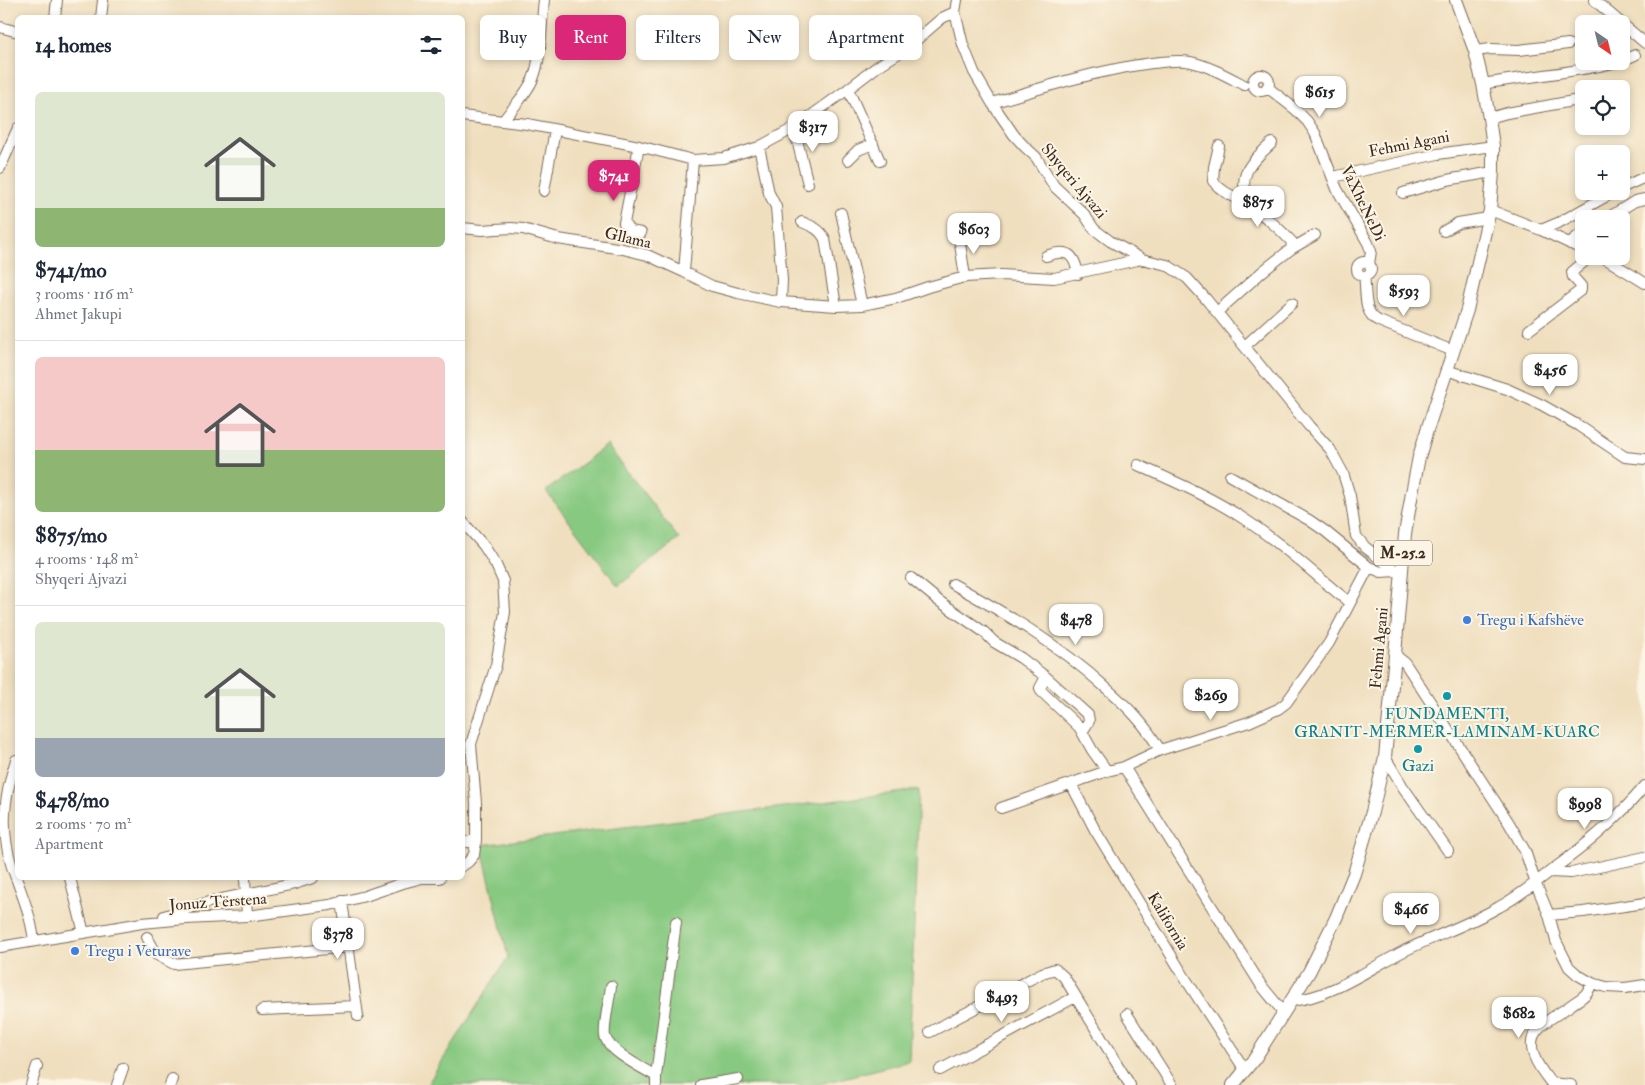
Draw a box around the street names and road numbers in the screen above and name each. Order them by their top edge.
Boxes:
street label: Fehmi Agani [1367,126,1451,162]
street label: Shyqeri Ajvazi [1037,139,1111,223]
street label: VaXheNeDi [1336,162,1390,244]
street label: Gllama [603,223,654,253]
road number: M-25.2 [1374,540,1432,566]
street label: Fehmi Agani [1365,606,1393,690]
street label: Kalifornia [1143,888,1193,954]
street label: Jonuz Tërstena [167,889,268,916]

